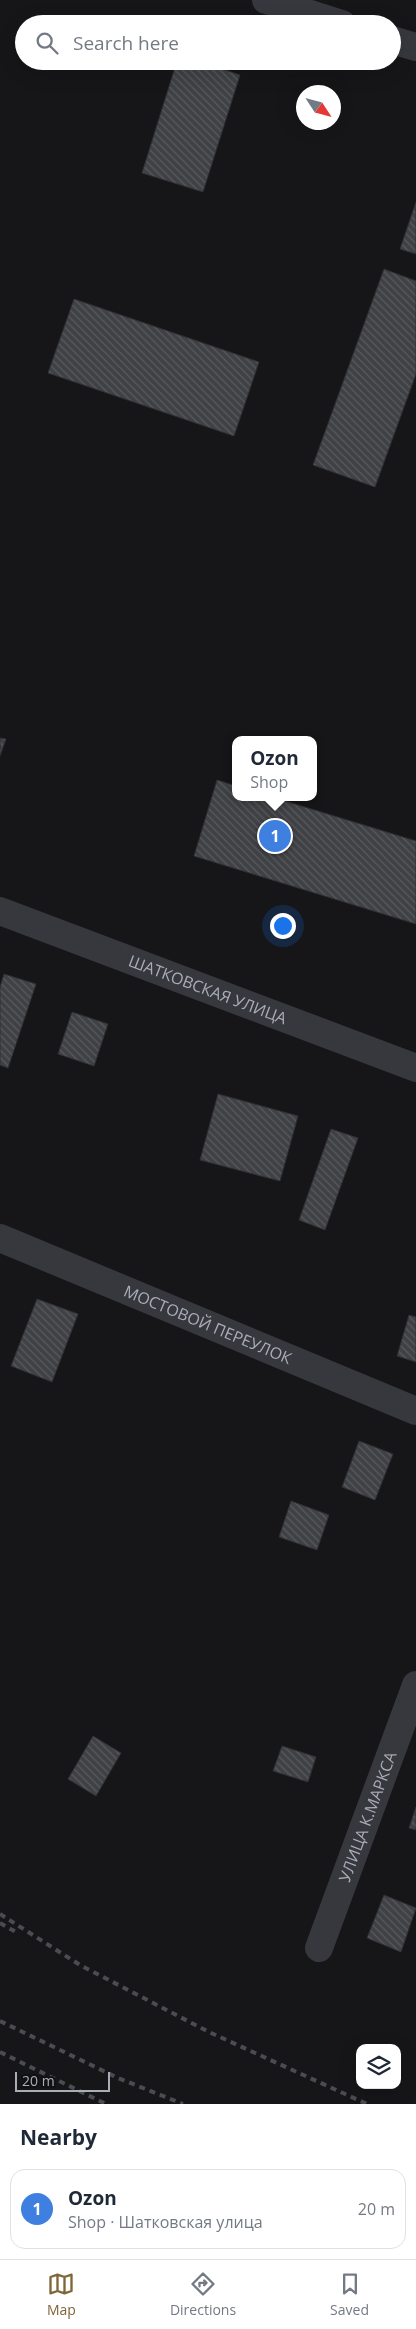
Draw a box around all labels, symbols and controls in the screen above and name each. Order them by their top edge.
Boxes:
search box [15,15,401,70]
icon: search [33,29,61,57]
text: Search here [73,30,179,56]
north arrow [296,85,341,130]
popup [232,736,317,801]
text: Ozon [250,745,299,771]
text: Shop [250,771,288,793]
pin: 1 [259,817,291,855]
your location [270,913,296,939]
street label: ШАТКОВСКАЯ УЛИЦА [125,950,291,1030]
street label: МОСТОВОЙ ПЕРЕУЛОК [121,1280,295,1369]
street label: УЛИЦА К.МАРКСА [333,1748,402,1885]
map controls [356,2044,401,2089]
button: layers [356,2044,401,2089]
scale bar [15,2069,110,2092]
text: 20 m [22,2071,55,2090]
text: Nearby [20,2123,97,2151]
text: Ozon [68,2185,117,2211]
text: 1 [32,2198,42,2220]
text: 20 m [358,2198,395,2220]
text: Shop · Шатковская улица [68,2211,263,2233]
tab: Map [47,2270,76,2319]
tab: Directions [170,2270,236,2319]
tab: Saved [330,2270,369,2319]

